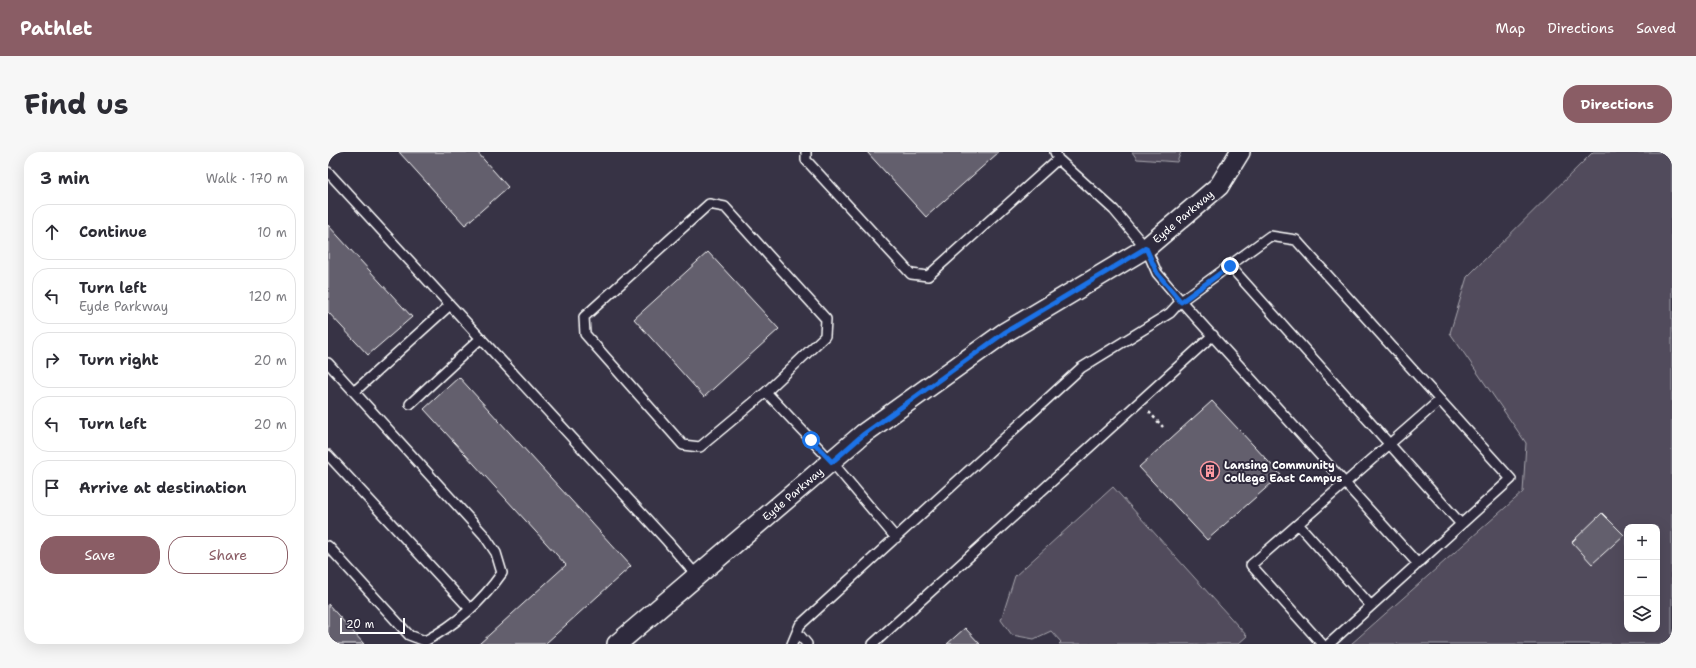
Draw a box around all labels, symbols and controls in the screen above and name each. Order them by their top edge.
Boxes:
text: Pathlet [20,16,92,41]
text: Map [1496,19,1526,37]
text: Directions [1548,19,1614,37]
text: Saved [1636,19,1676,37]
text: Find us [24,85,129,123]
button: Directions [1563,85,1672,123]
text: 3 min [40,167,90,189]
text: Walk · 170 m [206,170,288,187]
street label: Eyde Parkway [1149,186,1217,247]
icon: ahead [41,221,63,243]
text: Continue [79,222,147,242]
text: 10 m [257,224,287,241]
route end [1221,257,1239,275]
text: Turn left [79,278,147,298]
icon: left [41,285,63,307]
text: 120 m [249,288,287,305]
text: Eyde Parkway [79,298,168,315]
icon: right [41,349,63,371]
text: Turn right [79,350,159,370]
text: 20 m [254,352,287,369]
icon: left [41,413,63,435]
text: Turn left [79,414,147,434]
text: 20 m [254,416,287,433]
route start [802,431,820,449]
place label: Lansing Community College East Campus [1224,458,1343,486]
building icon: Lansing Community College East Campus [1199,460,1221,482]
street label: Eyde Parkway [759,464,826,524]
icon: arrive [41,477,63,499]
text: Arrive at destination [79,478,247,498]
map controls [1624,524,1660,632]
button: + [1624,524,1660,560]
button: Save [40,536,160,574]
button: Share [168,536,288,574]
button: − [1624,560,1660,596]
button: layers [1624,596,1660,632]
scale bar [340,616,405,635]
text: 20 m [346,617,374,632]

